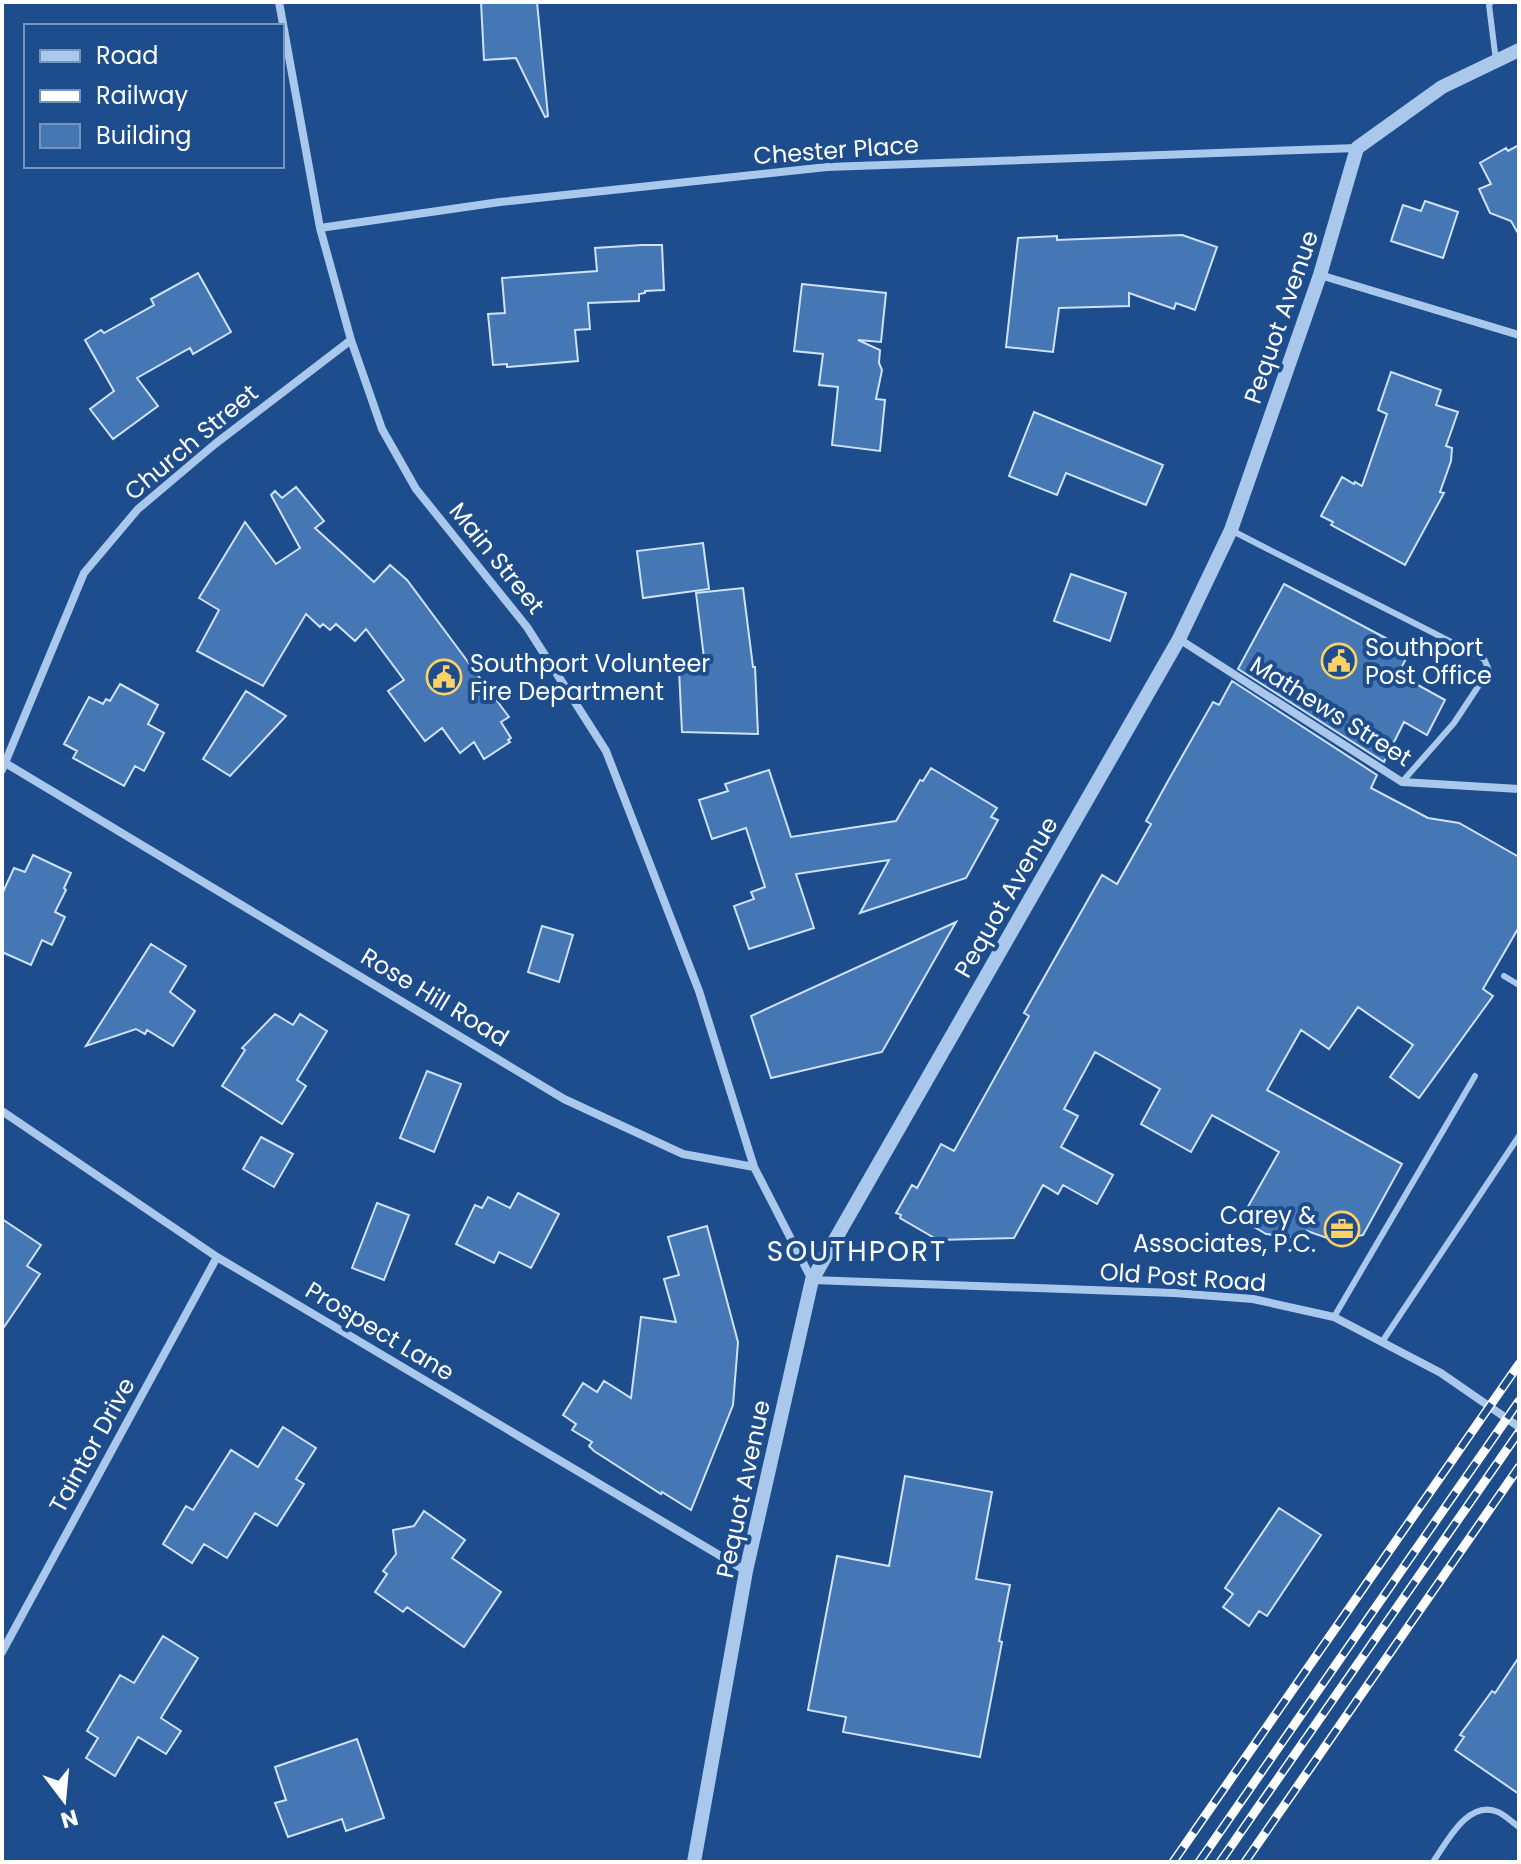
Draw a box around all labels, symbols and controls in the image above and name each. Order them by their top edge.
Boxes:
legend [24,24,284,168]
text: Road [96,39,158,72]
text: Railway [96,79,189,112]
text: Building [96,119,192,152]
street label: Chester Place [752,128,920,172]
street label: Pequot Avenue [1236,226,1326,408]
street label: Church Street [117,376,265,508]
street label: Main Street [442,495,552,621]
place label: Southport Post Office [1365,631,1492,692]
public building icon: Southport Post Office [1320,642,1358,680]
place label: Southport Volunteer Fire Department [470,647,710,708]
street label: Mathews Street [1244,648,1418,774]
public building icon: Southport Volunteer Fire Department [425,658,463,696]
street label: Pequot Avenue [946,810,1066,984]
street label: Rose Hill Road [355,940,515,1054]
place label: Carey & Associates, P.C. [1133,1199,1316,1260]
office icon: Carey & Associates, P.C. [1323,1210,1361,1248]
district label: SOUTHPORT [767,1232,947,1271]
street label: Old Post Road [1099,1255,1267,1299]
street label: Prospect Lane [299,1273,461,1389]
street label: Taintor Drive [41,1371,143,1519]
street label: Pequot Avenue [708,1397,778,1581]
north arrow [24,1760,104,1840]
text: N [57,1802,82,1836]

